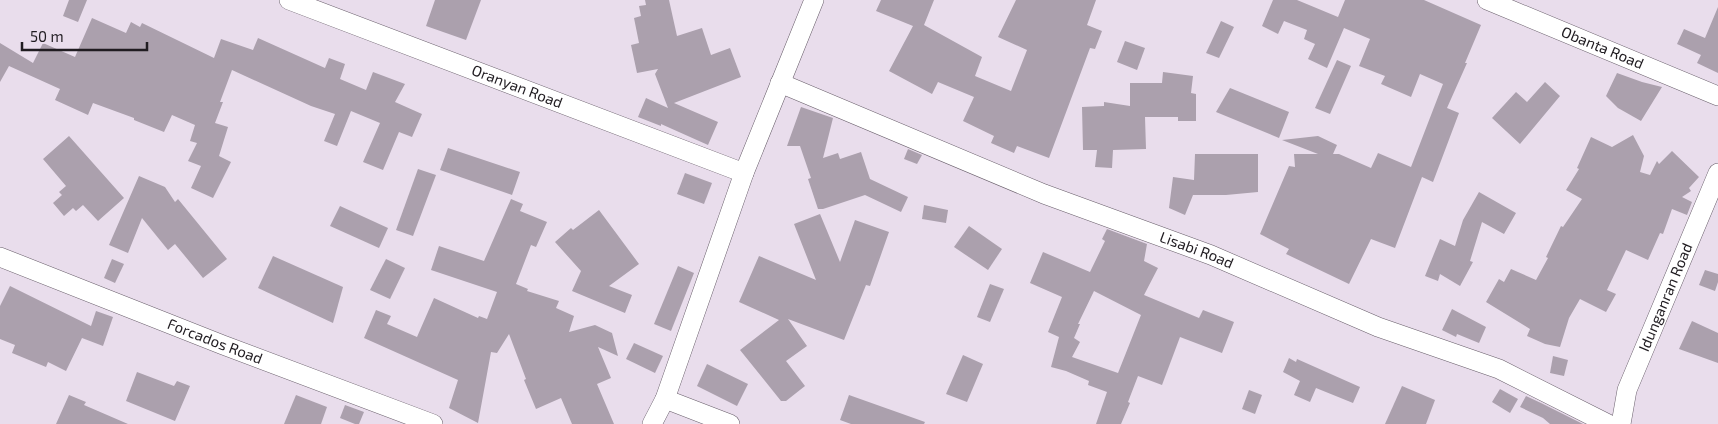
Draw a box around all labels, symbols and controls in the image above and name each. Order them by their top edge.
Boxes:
scale bar [22,20,148,52]
street label: Obanta Road [1559,22,1647,72]
text: 50 m [30,27,64,45]
street label: Oranyan Road [469,60,565,111]
street label: Lisabi Road [1158,227,1237,272]
street label: Idunganran Road [1634,240,1696,354]
street label: Forcados Road [165,314,265,367]

